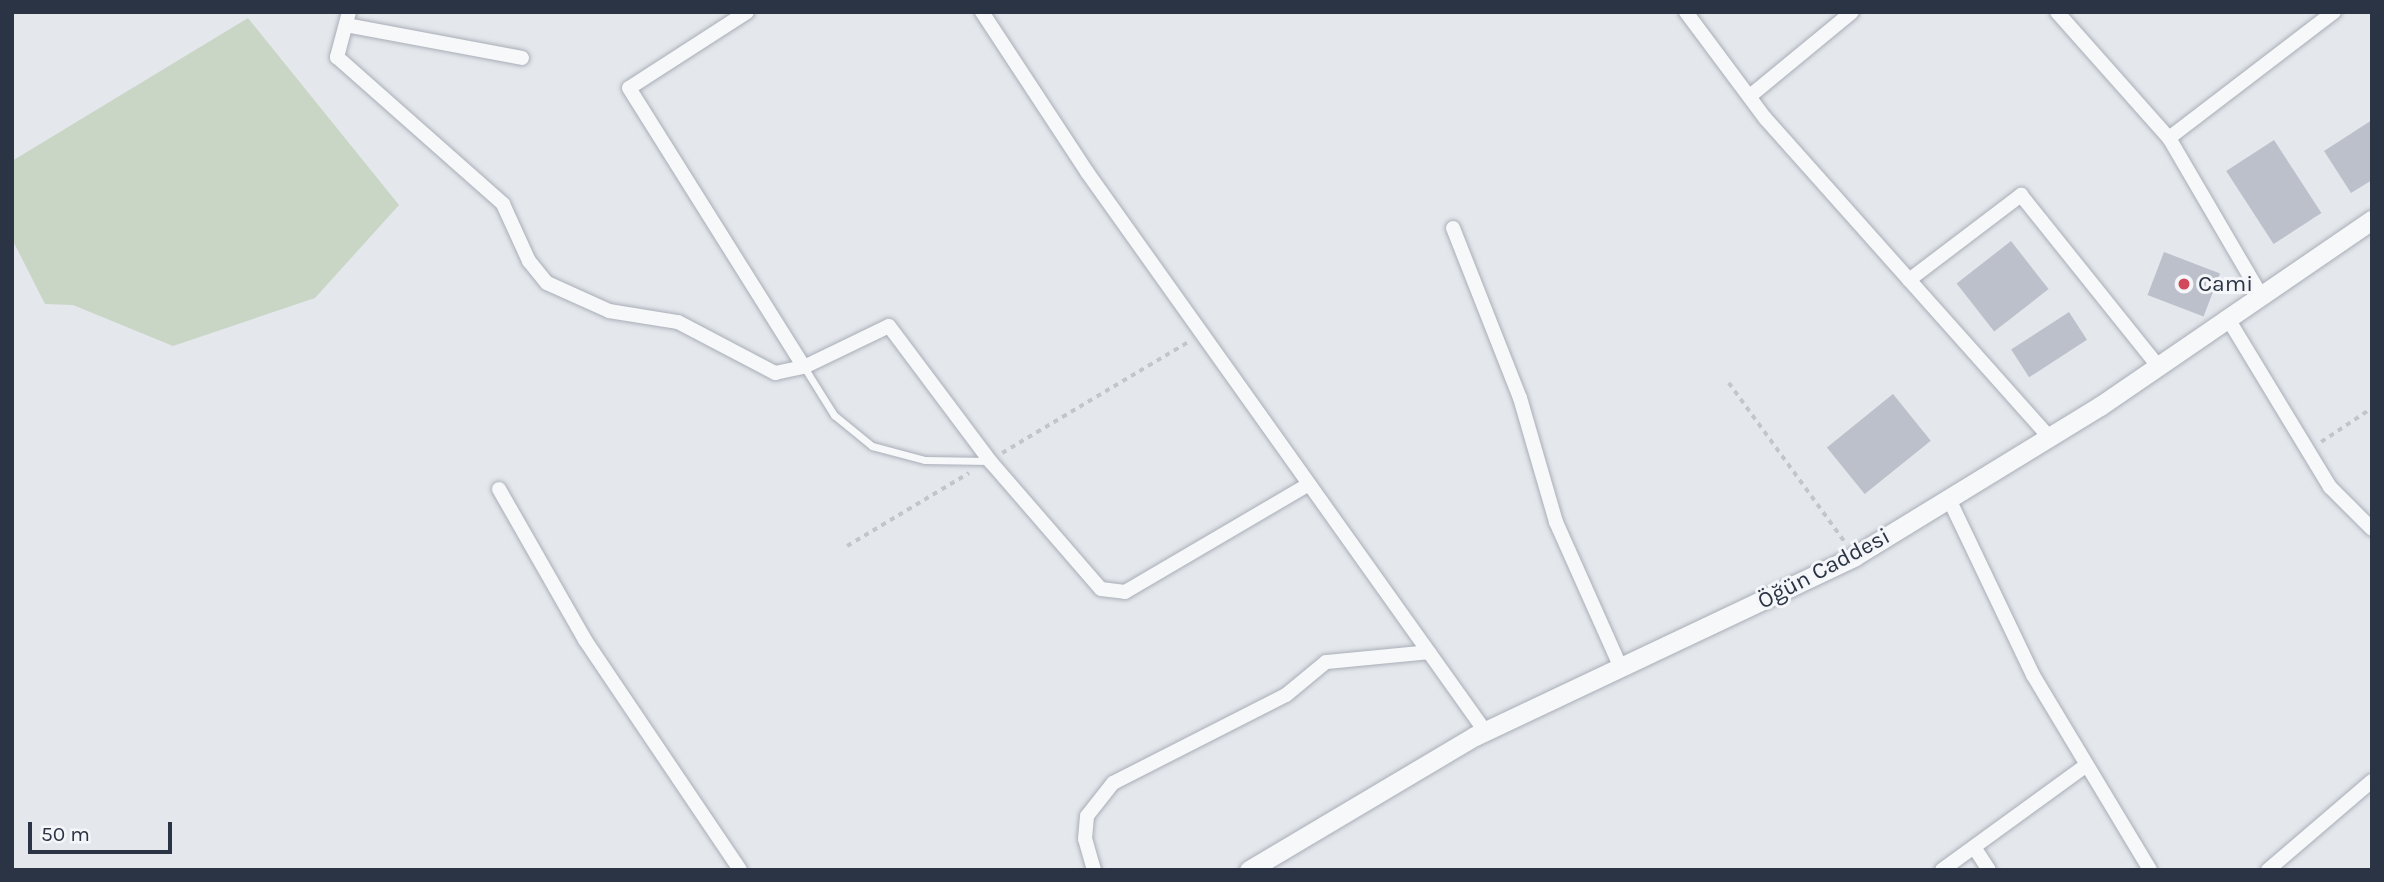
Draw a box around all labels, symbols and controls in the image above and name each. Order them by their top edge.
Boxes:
place label: Cami [2198,270,2253,298]
marker: Cami [2176,276,2192,292]
street label: Öğün Caddesi [1753,523,1895,615]
scale bar [32,808,175,852]
text: 50 m [41,822,90,846]

